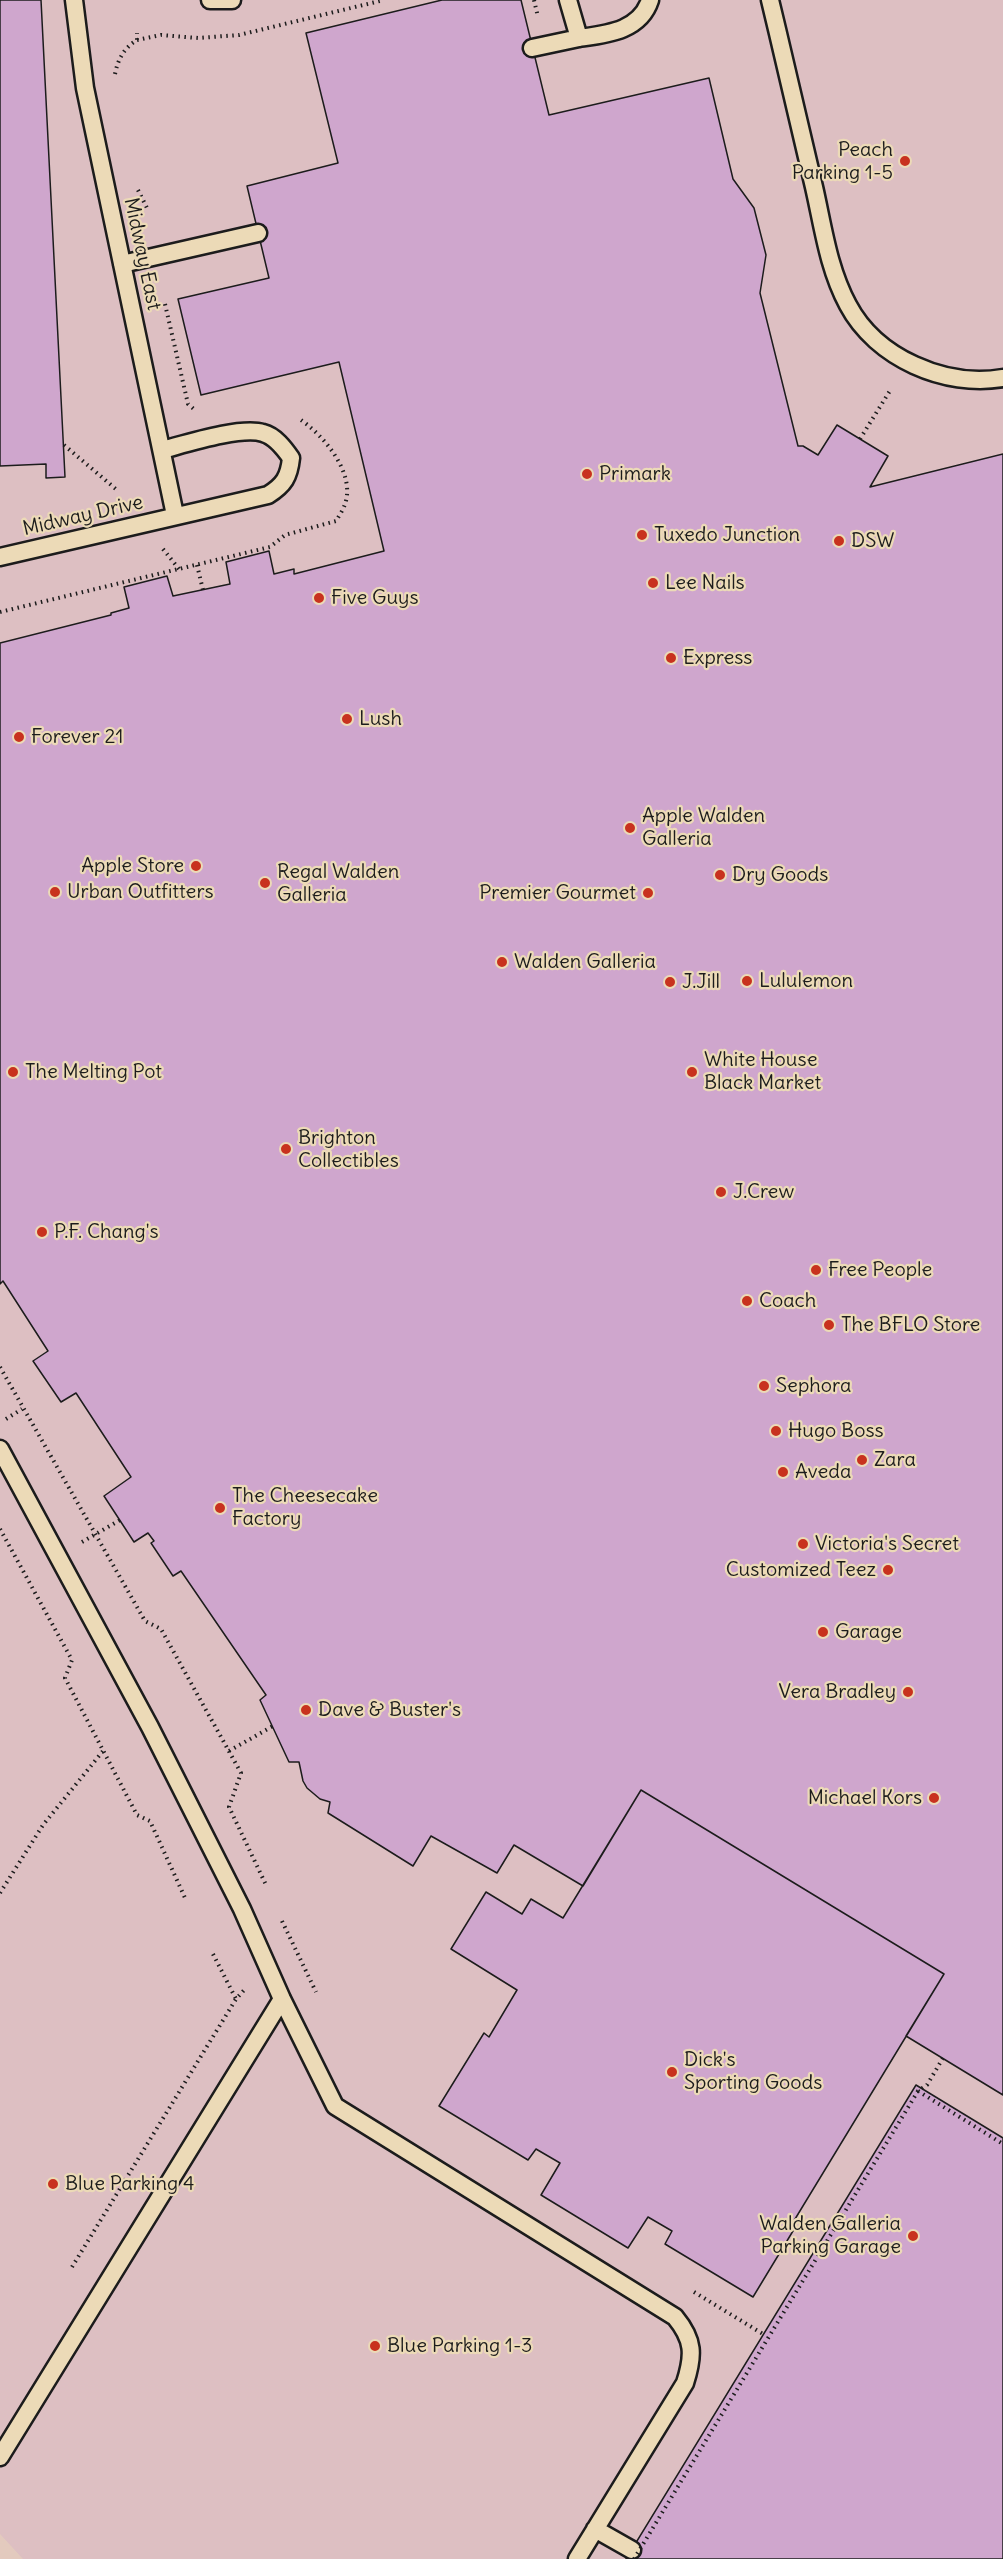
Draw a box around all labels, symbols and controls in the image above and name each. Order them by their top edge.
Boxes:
place label: Peach Parking 1-5 [792,138,893,185]
marker: Peach Parking 1-5 [898,154,912,168]
street label: Midway East [118,196,166,312]
place label: Primark [599,462,671,486]
marker: Primark [580,467,594,481]
street label: Midway Drive [20,490,146,542]
place label: Tuxedo Junction [654,523,800,547]
marker: Tuxedo Junction [635,528,649,542]
place label: DSW [851,529,894,553]
marker: DSW [832,534,846,548]
place label: Lee Nails [665,571,745,595]
marker: Lee Nails [646,576,660,590]
place label: Five Guys [331,586,419,610]
marker: Five Guys [312,591,326,605]
place label: Express [683,646,752,670]
marker: Express [664,651,678,665]
place label: Lush [359,707,402,731]
marker: Lush [340,712,354,726]
place label: Forever 21 [31,725,123,749]
marker: Forever 21 [12,730,26,744]
place label: Apple Walden Galleria [642,804,765,851]
marker: Apple Walden Galleria [623,821,637,835]
place label: Apple Store [81,854,184,878]
marker: Apple Store [189,859,203,873]
place label: Regal Walden Galleria [277,860,399,907]
place label: Dry Goods [732,863,828,887]
marker: Dry Goods [713,868,727,882]
marker: Regal Walden Galleria [258,876,272,890]
place label: Urban Outfitters [67,880,214,904]
place label: Premier Gourmet [479,881,636,905]
marker: Urban Outfitters [48,885,62,899]
marker: Premier Gourmet [641,886,655,900]
place label: Walden Galleria [514,950,656,974]
marker: Walden Galleria [495,955,509,969]
place label: Lululemon [759,969,853,993]
place label: J.Jill [682,970,720,994]
marker: Lululemon [740,974,754,988]
marker: J.Jill [663,975,677,989]
place label: White House Black Market [704,1048,821,1095]
place label: The Melting Pot [25,1060,162,1084]
marker: The Melting Pot [6,1065,20,1079]
marker: White House Black Market [685,1065,699,1079]
place label: Brighton Collectibles [298,1126,399,1173]
marker: Brighton Collectibles [279,1142,293,1156]
place label: J.Crew [733,1180,794,1204]
marker: J.Crew [714,1185,728,1199]
place label: P.F. Chang's [54,1220,159,1244]
marker: P.F. Chang's [35,1225,49,1239]
place label: Free People [828,1258,932,1282]
marker: Free People [809,1263,823,1277]
place label: Coach [759,1289,816,1313]
marker: Coach [740,1294,754,1308]
place label: The BFLO Store [841,1313,980,1337]
marker: The BFLO Store [822,1318,836,1332]
place label: Sephora [776,1374,851,1398]
marker: Sephora [757,1379,771,1393]
place label: Hugo Boss [788,1419,884,1443]
marker: Hugo Boss [769,1424,783,1438]
place label: Zara [874,1448,916,1472]
marker: Zara [855,1453,869,1467]
place label: Aveda [795,1460,851,1484]
marker: Aveda [776,1465,790,1479]
place label: The Cheesecake Factory [232,1484,378,1531]
marker: The Cheesecake Factory [213,1501,227,1515]
place label: Victoria's Secret [815,1532,959,1556]
marker: Victoria's Secret [796,1537,810,1551]
place label: Customized Teez [726,1558,876,1582]
marker: Customized Teez [881,1563,895,1577]
place label: Garage [835,1620,902,1644]
marker: Garage [816,1625,830,1639]
place label: Vera Bradley [779,1680,896,1704]
marker: Vera Bradley [901,1685,915,1699]
place label: Dave & Buster's [318,1698,461,1722]
marker: Dave & Buster's [299,1703,313,1717]
place label: Michael Kors [808,1786,922,1810]
marker: Michael Kors [927,1791,941,1805]
place label: Dick's Sporting Goods [684,2048,822,2095]
marker: Dick's Sporting Goods [665,2065,679,2079]
place label: Blue Parking 4 [65,2172,195,2196]
marker: Blue Parking 4 [46,2177,60,2191]
place label: Walden Galleria Parking Garage [759,2212,901,2259]
marker: Walden Galleria Parking Garage [906,2229,920,2243]
place label: Blue Parking 1-3 [387,2334,532,2358]
marker: Blue Parking 1-3 [368,2339,382,2353]

